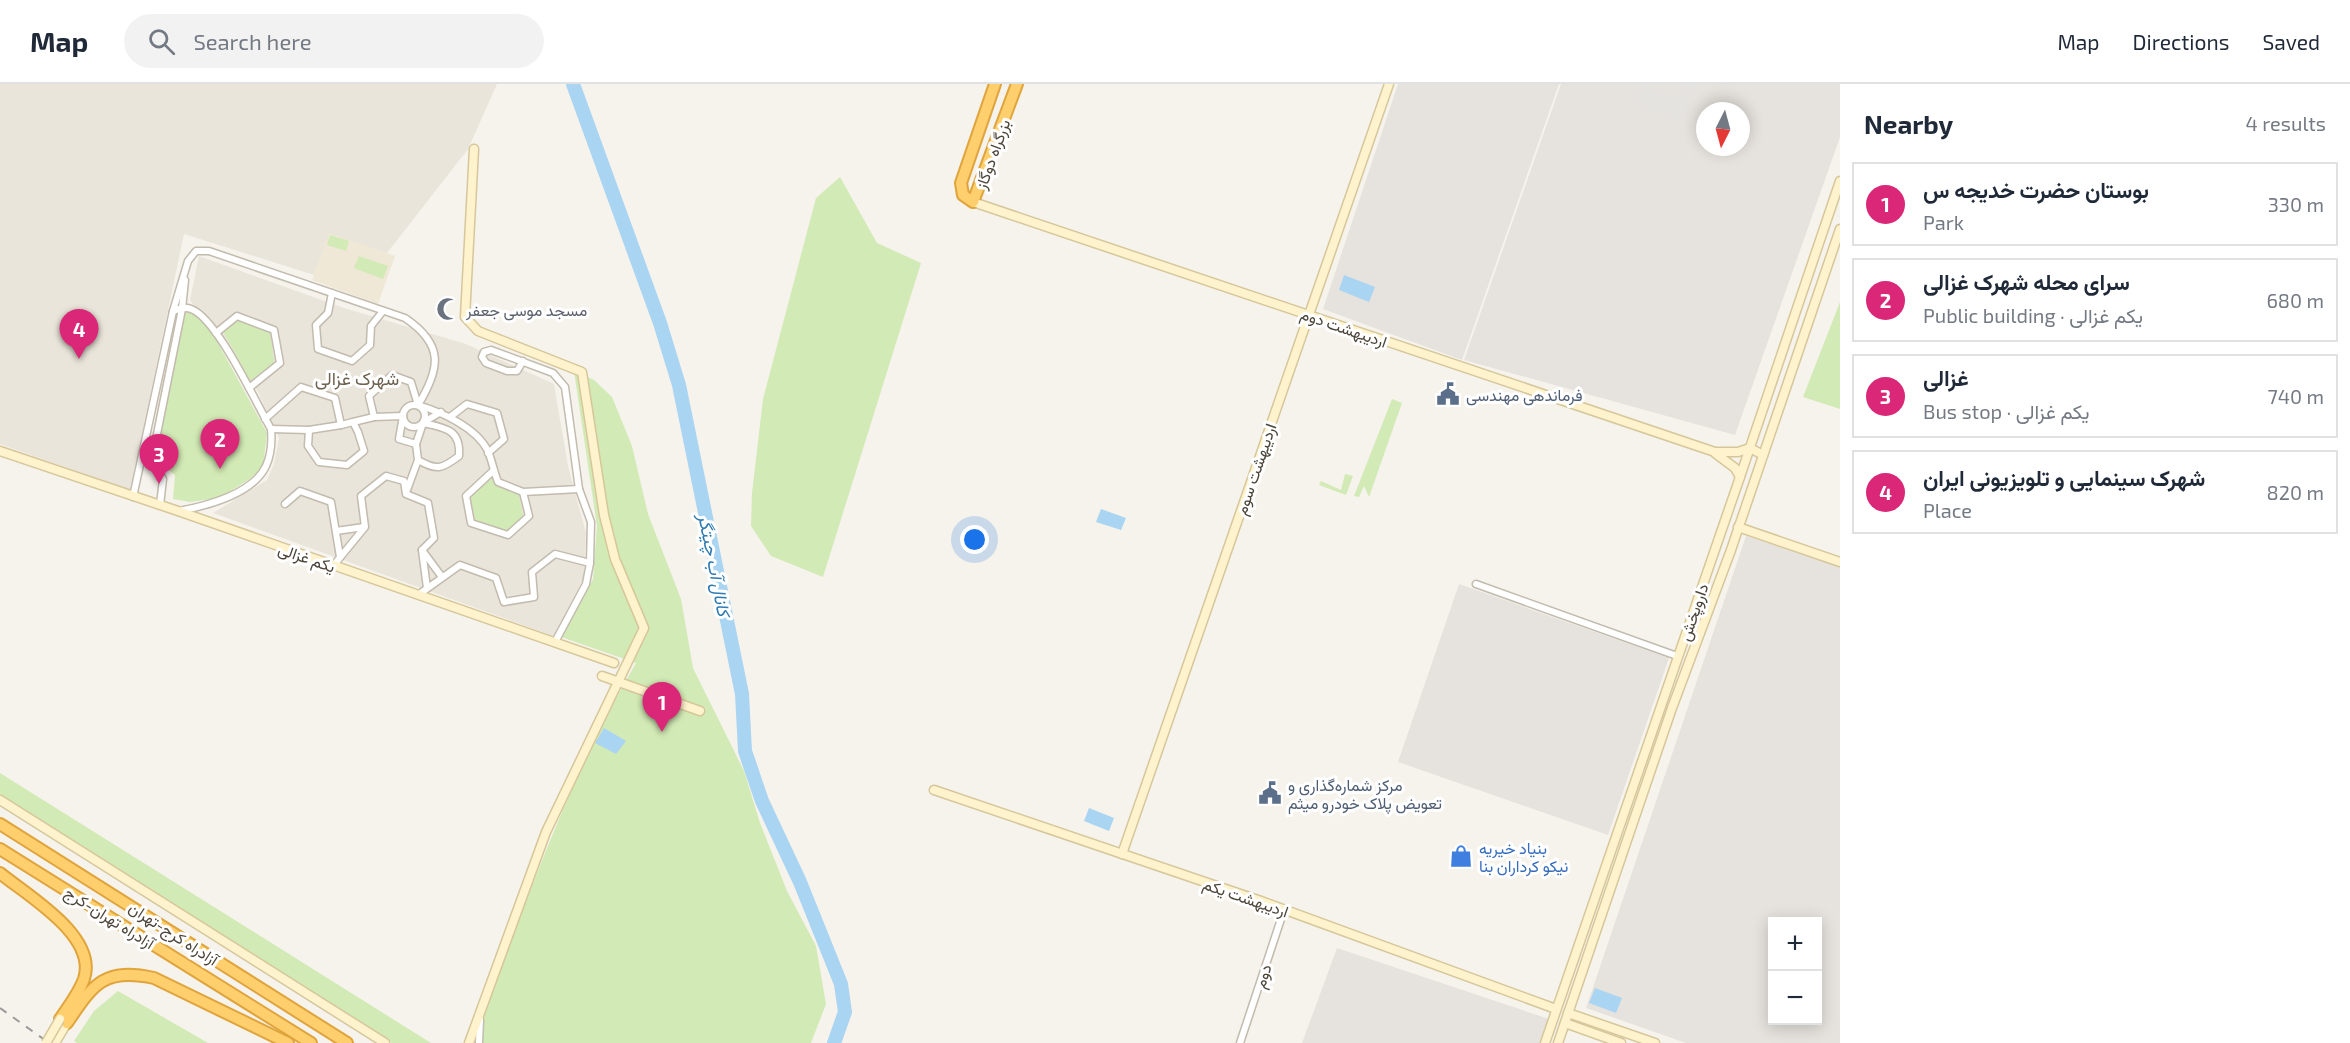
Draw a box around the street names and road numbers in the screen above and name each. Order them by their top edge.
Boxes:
street label: بزرگراه دوگاز [970,116,1015,193]
street label: اردیبهشت دوم [1298,303,1390,353]
street label: اردیبهشت سوم [1231,421,1281,518]
street label: یکم غزالی [275,538,338,577]
street label: داروپخش [1674,581,1714,644]
street label: اردیبهشت یکم [1200,873,1291,922]
street label: آزادراه تهران-کرج [60,882,159,955]
street label: آزادراه کرج-تهران [124,897,223,972]
street label: دوم [1249,962,1277,991]

